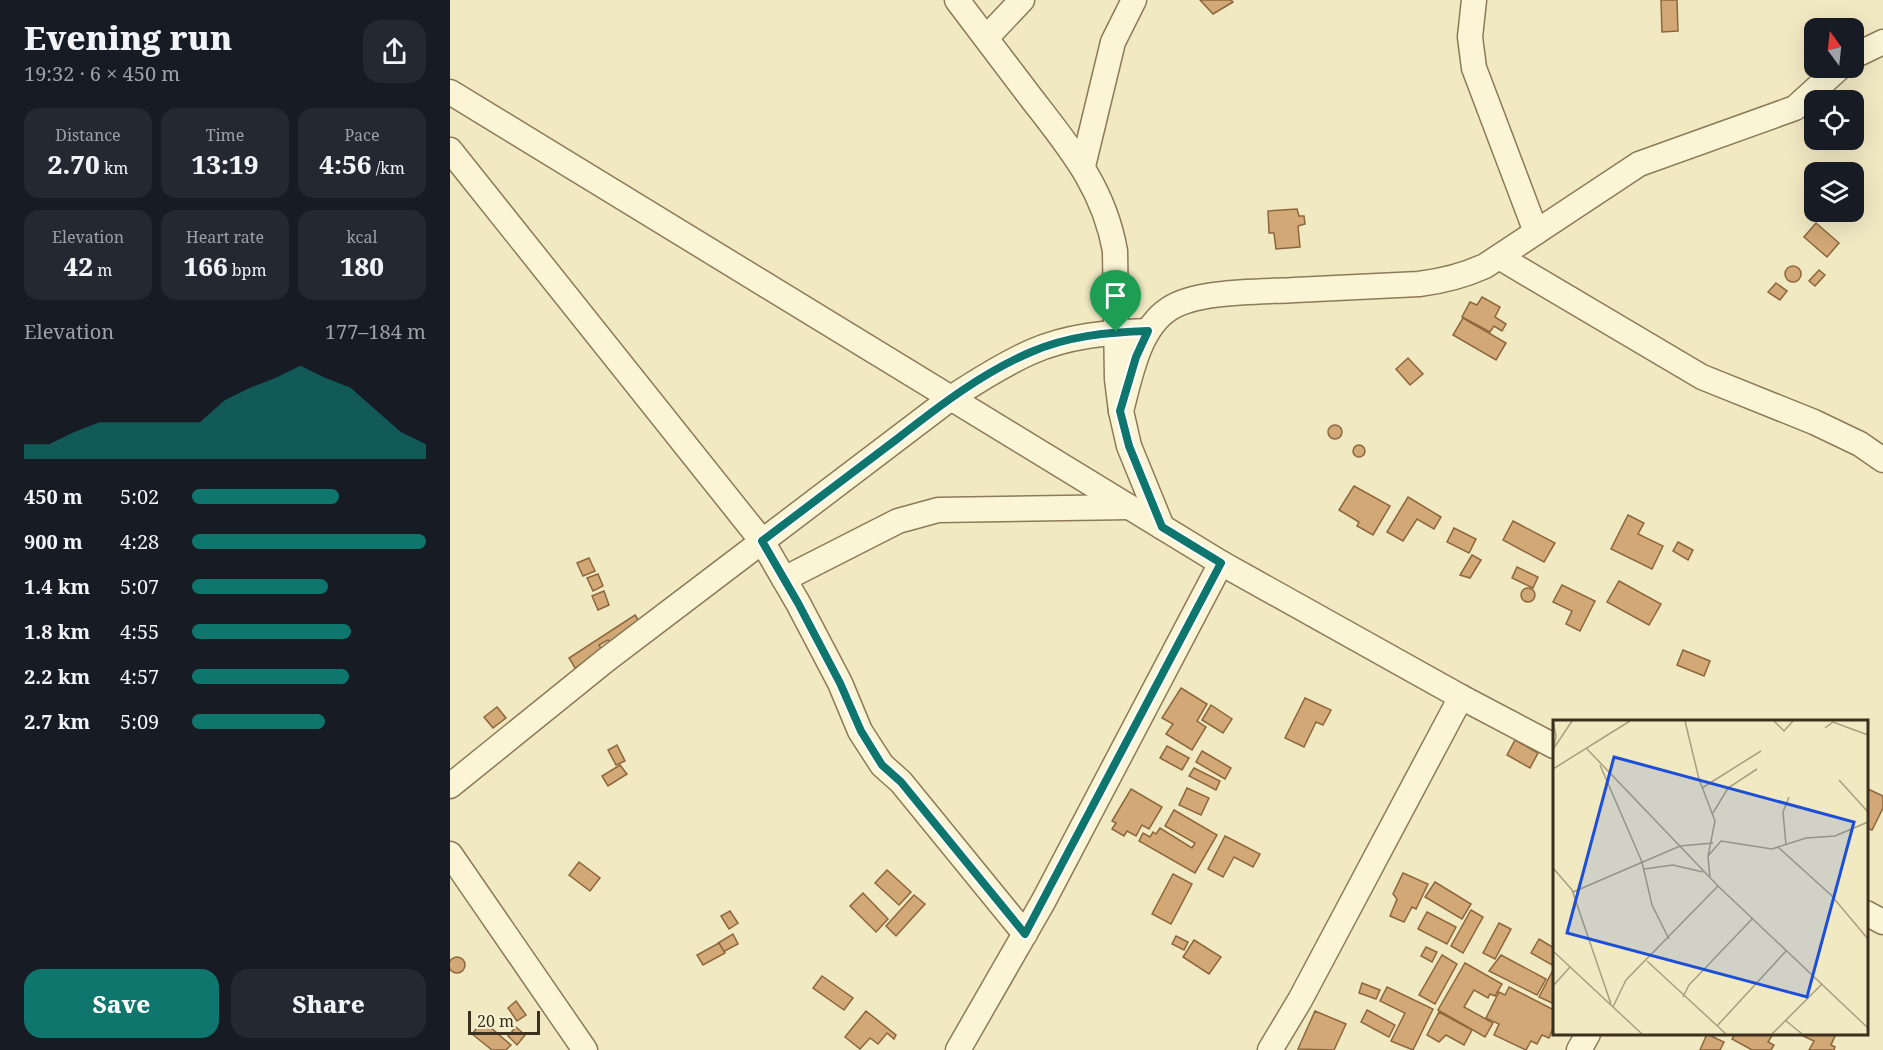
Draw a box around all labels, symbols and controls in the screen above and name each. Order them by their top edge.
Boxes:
text: Evening run [24,15,232,60]
north arrow [1804,18,1864,78]
map controls [1804,18,1864,222]
button: share [363,20,426,83]
text: 19:32 · 6 × 450 m [24,60,180,87]
button: locate [1804,90,1864,150]
text: Distance [55,124,121,146]
text: Time [206,124,244,146]
text: Pace [344,124,380,146]
text: 2.70 [48,146,100,182]
text: 13:19 [191,146,259,182]
text: 4:56 [319,146,372,182]
text: km [100,157,128,179]
text: /km [372,157,405,179]
button: layers [1804,162,1864,222]
text: Elevation [52,226,124,248]
text: Heart rate [186,226,264,248]
text: kcal [347,226,377,248]
text: 42 [64,248,93,284]
text: 166 [183,248,228,284]
text: 180 [340,248,384,284]
text: m [93,259,112,281]
text: bpm [228,259,267,281]
pin [1090,270,1141,332]
icon: arrive [1099,279,1132,312]
text: Elevation [24,318,114,345]
text: 177–184 m [325,318,426,345]
text: 450 m [24,483,83,510]
text: 5:02 [120,483,159,510]
text: 900 m [24,528,83,555]
text: 4:28 [120,528,159,555]
text: 1.4 km [24,573,90,600]
text: 5:07 [120,573,159,600]
text: 1.8 km [24,618,90,645]
text: 4:55 [120,618,159,645]
text: 2.2 km [24,663,90,690]
text: 4:57 [120,663,159,690]
text: 2.7 km [24,708,90,735]
text: 5:09 [120,708,159,735]
inset map [1553,720,1868,1035]
button: Save [24,969,219,1038]
button: Share [231,969,426,1038]
scale bar [468,1008,540,1036]
text: 20 m [477,1010,514,1032]

